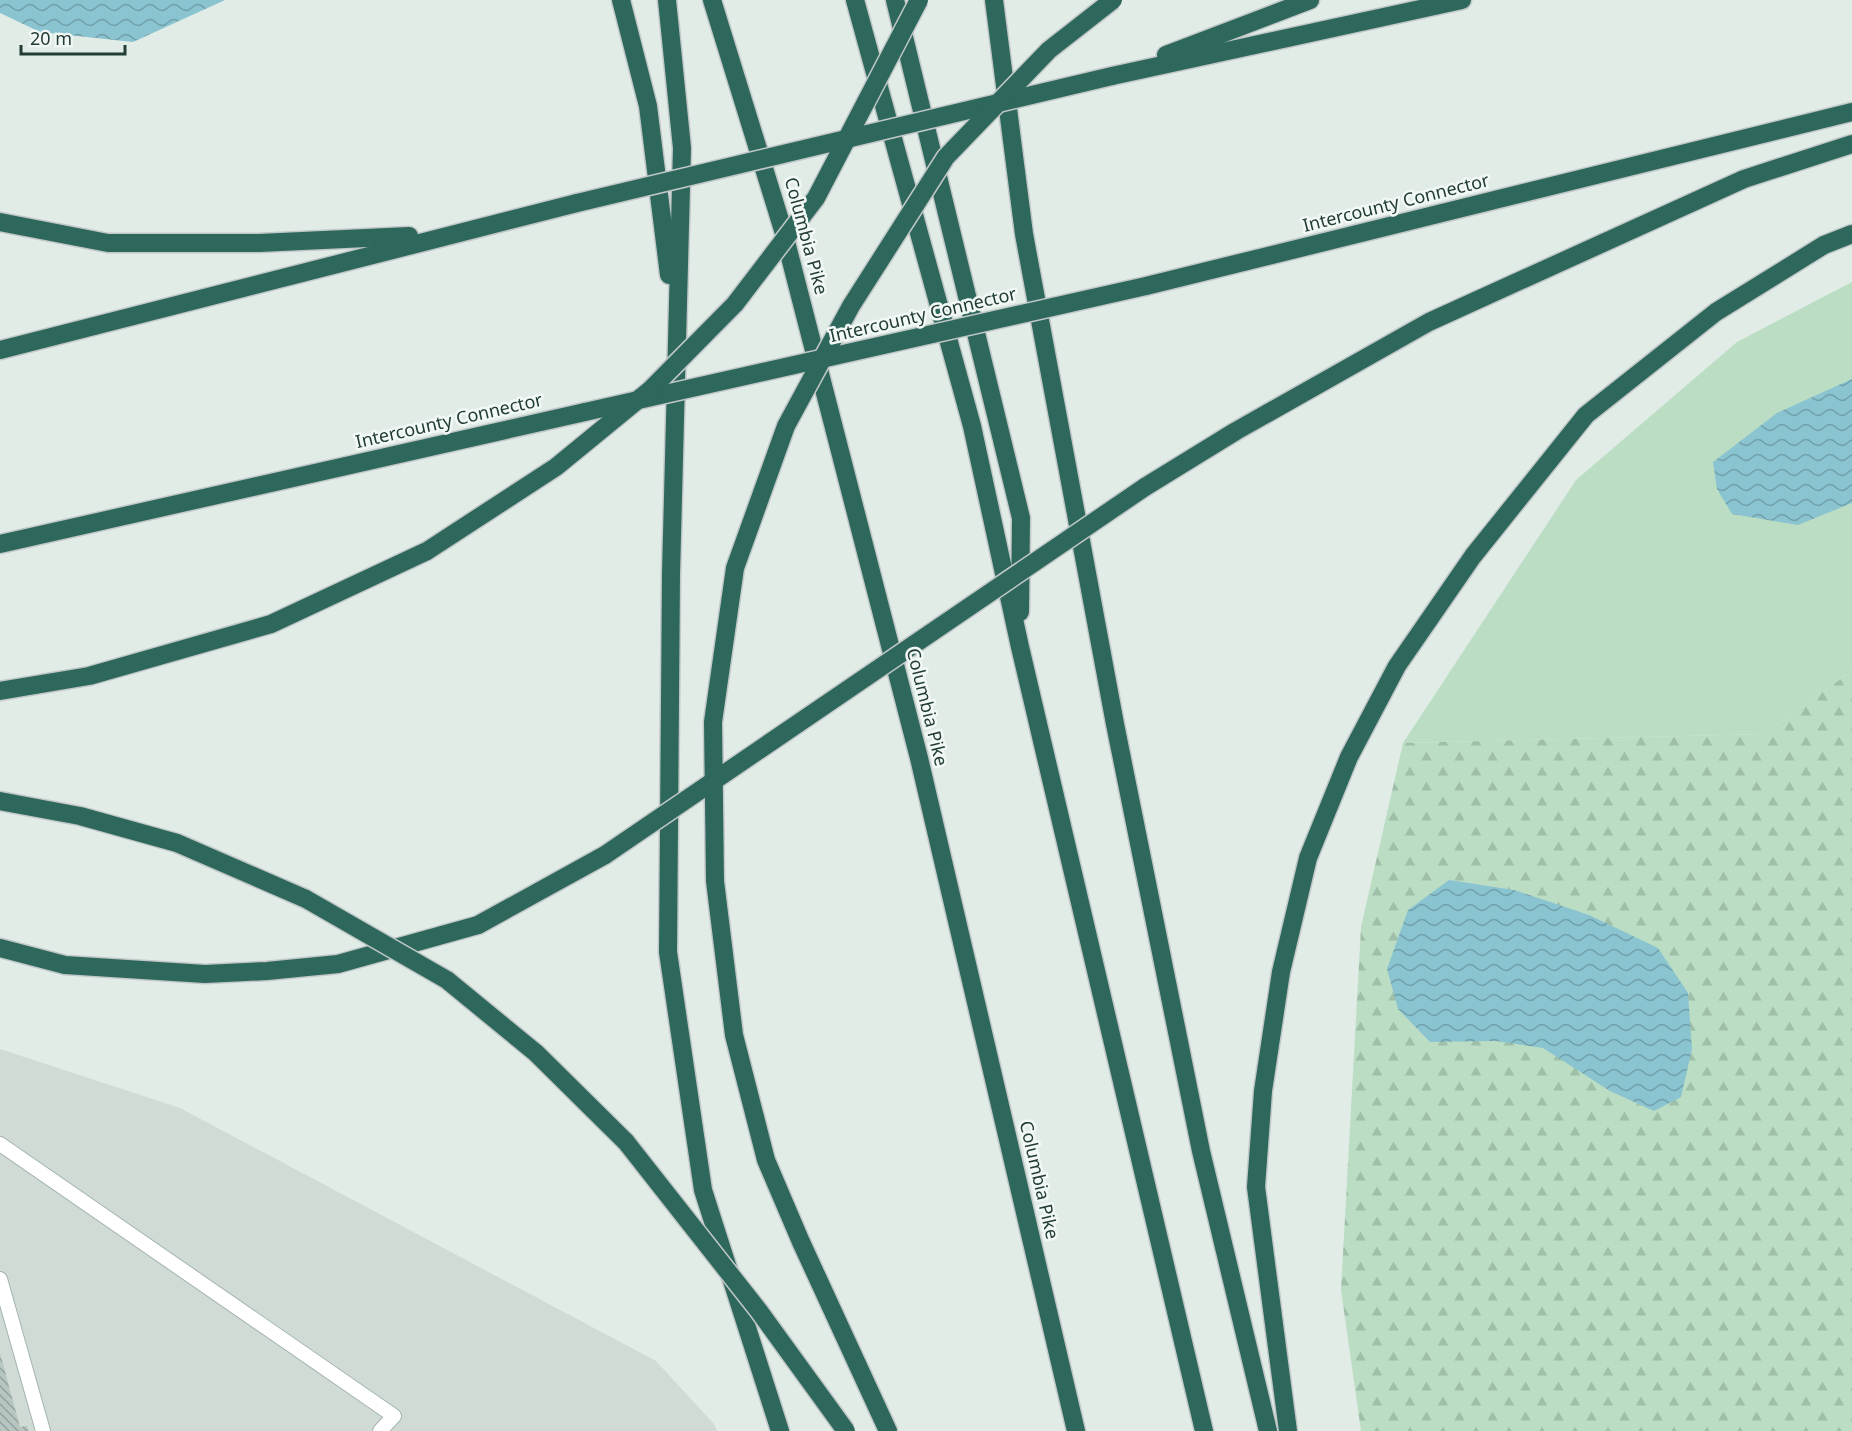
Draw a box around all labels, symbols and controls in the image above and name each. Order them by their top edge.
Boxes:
scale bar [21,18,124,56]
text: 20 m [30,26,72,50]
street label: Intercounty Connector [1300,167,1492,237]
street label: Columbia Pike [780,174,834,297]
street label: Intercounty Connector [827,281,1019,347]
street label: Intercounty Connector [353,387,545,453]
street label: Columbia Pike [902,645,954,768]
street label: Columbia Pike [1015,1118,1065,1241]

